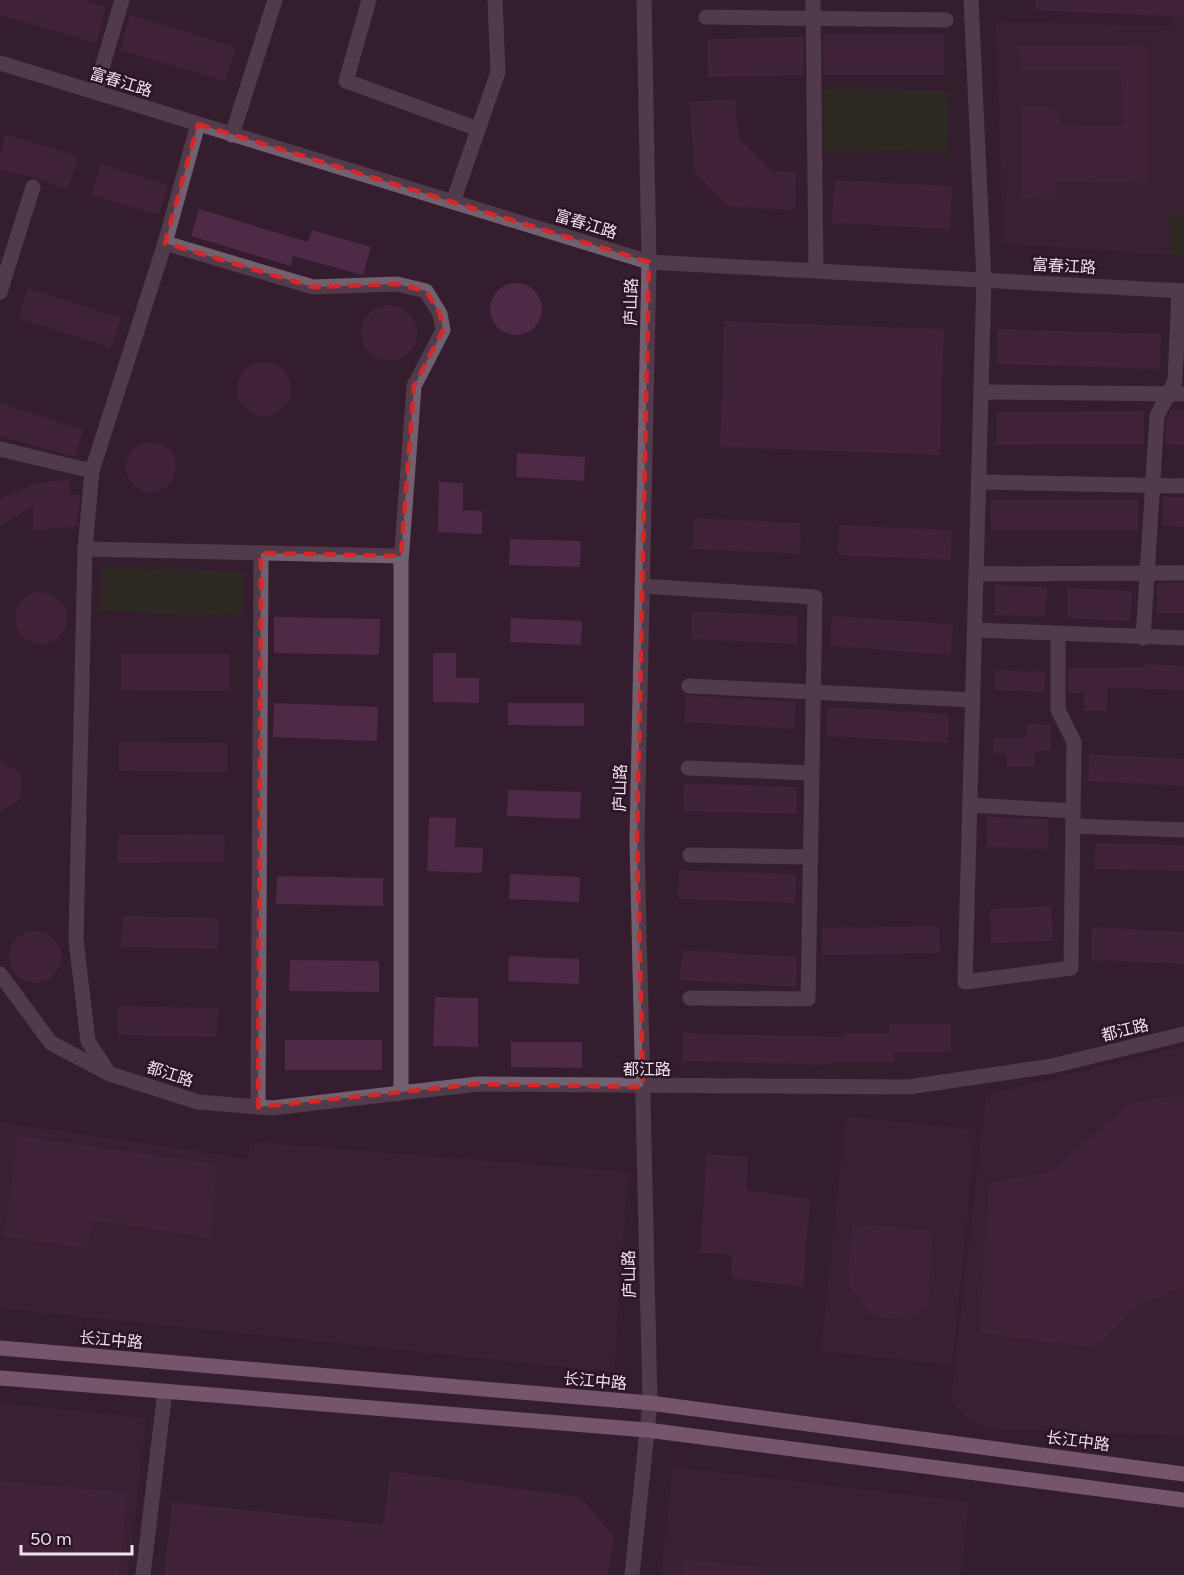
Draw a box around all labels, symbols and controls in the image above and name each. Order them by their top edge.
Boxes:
street label: 富春江路 [88,64,154,100]
street label: 富春江路 [553,206,619,242]
street label: 富春江路 [1032,255,1096,277]
street label: 庐山路 [621,278,641,326]
street label: 庐山路 [610,764,630,812]
street label: 都江路 [1099,1015,1151,1045]
street label: 都江路 [144,1058,196,1090]
street label: 都江路 [623,1060,671,1079]
street label: 庐山路 [619,1250,639,1298]
street label: 长江中路 [78,1328,144,1352]
street label: 长江中路 [562,1369,628,1393]
street label: 长江中路 [1045,1428,1111,1454]
scale bar [21,1518,132,1556]
text: 50 m [30,1528,72,1550]

